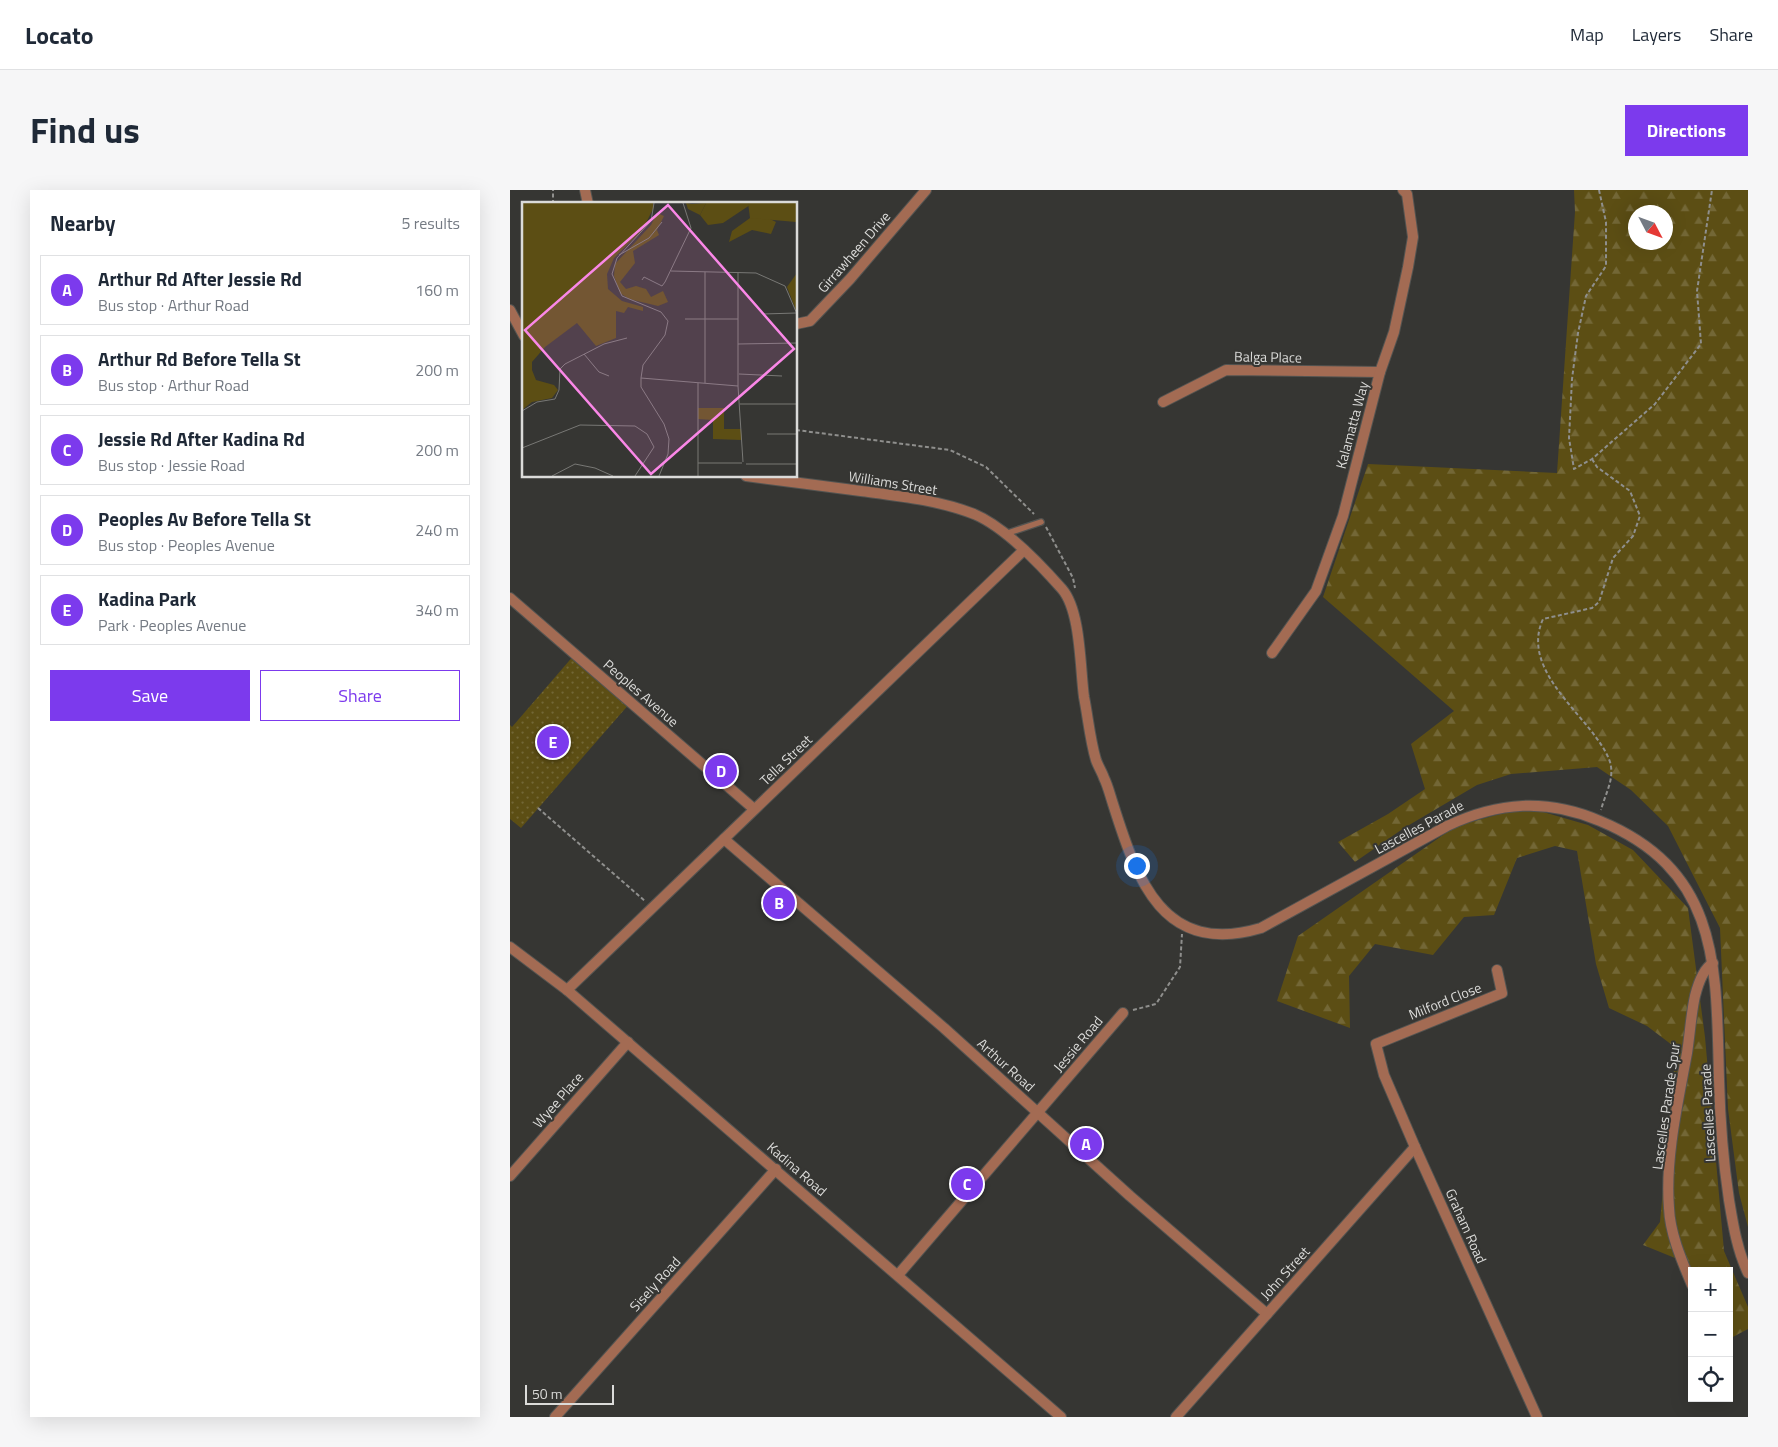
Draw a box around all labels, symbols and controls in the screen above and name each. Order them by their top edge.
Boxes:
text: Locato [25,17,94,53]
text: Map [1570,21,1604,48]
text: Layers [1632,21,1681,48]
text: Share [1709,21,1753,48]
text: Find us [30,103,140,157]
button: Directions [1625,105,1748,156]
inset map [522,202,798,478]
north arrow [1628,205,1673,250]
street label: Girrawheen Drive [812,206,895,297]
text: Nearby [50,207,115,239]
text: 5 results [401,211,460,235]
text: Arthur Rd After Jessie Rd [98,264,302,293]
text: A [62,278,72,302]
text: 160 m [415,278,459,302]
text: Bus stop · Arthur Road [98,293,249,317]
text: Arthur Rd Before Tella St [98,344,301,373]
street label: Balga Place [1234,345,1302,368]
text: B [62,358,72,382]
text: 200 m [415,358,459,382]
text: Bus stop · Arthur Road [98,373,249,397]
street label: Kalamatta Way [1330,379,1373,471]
text: Jessie Rd After Kadina Rd [98,424,305,453]
text: C [63,438,71,462]
text: 200 m [415,438,459,462]
text: Bus stop · Jessie Road [98,453,245,477]
street label: Williams Street [847,465,939,500]
text: Peoples Av Before Tella St [98,504,311,533]
text: D [62,518,72,542]
text: 240 m [415,518,459,542]
text: Bus stop · Peoples Avenue [98,533,275,557]
text: Kadina Park [98,584,196,613]
text: E [63,598,71,622]
text: 340 m [415,598,459,622]
text: Park · Peoples Avenue [98,613,246,637]
street label: Peoples Avenue [599,654,684,731]
button: Save [50,670,250,721]
button: Share [260,670,460,721]
pin: E [537,723,569,761]
street label: Tella Street [755,729,817,790]
pin: D [705,752,737,790]
street label: Lascelles Parade [1371,794,1467,859]
your location [1124,853,1150,879]
pin: B [763,884,795,922]
street label: Milford Close [1405,976,1484,1025]
street label: Jessie Road [1048,1011,1107,1076]
street label: Arthur Road [973,1033,1040,1096]
street label: Lascelles Parade Spur [1646,1041,1685,1171]
street label: Lascelles Parade [1694,1064,1721,1163]
street label: Wyee Place [527,1067,588,1132]
pin: A [1070,1125,1102,1163]
street label: Kadina Road [763,1137,832,1201]
pin: C [951,1165,983,1203]
street label: Graham Road [1441,1185,1492,1267]
street label: John Street [1255,1241,1314,1304]
street label: Sisely Road [624,1252,685,1316]
map controls [1688,1267,1733,1402]
button: + [1688,1267,1733,1312]
button: − [1688,1312,1733,1357]
button: locate [1688,1357,1733,1402]
scale bar [525,1382,614,1405]
text: 50 m [532,1383,562,1404]

